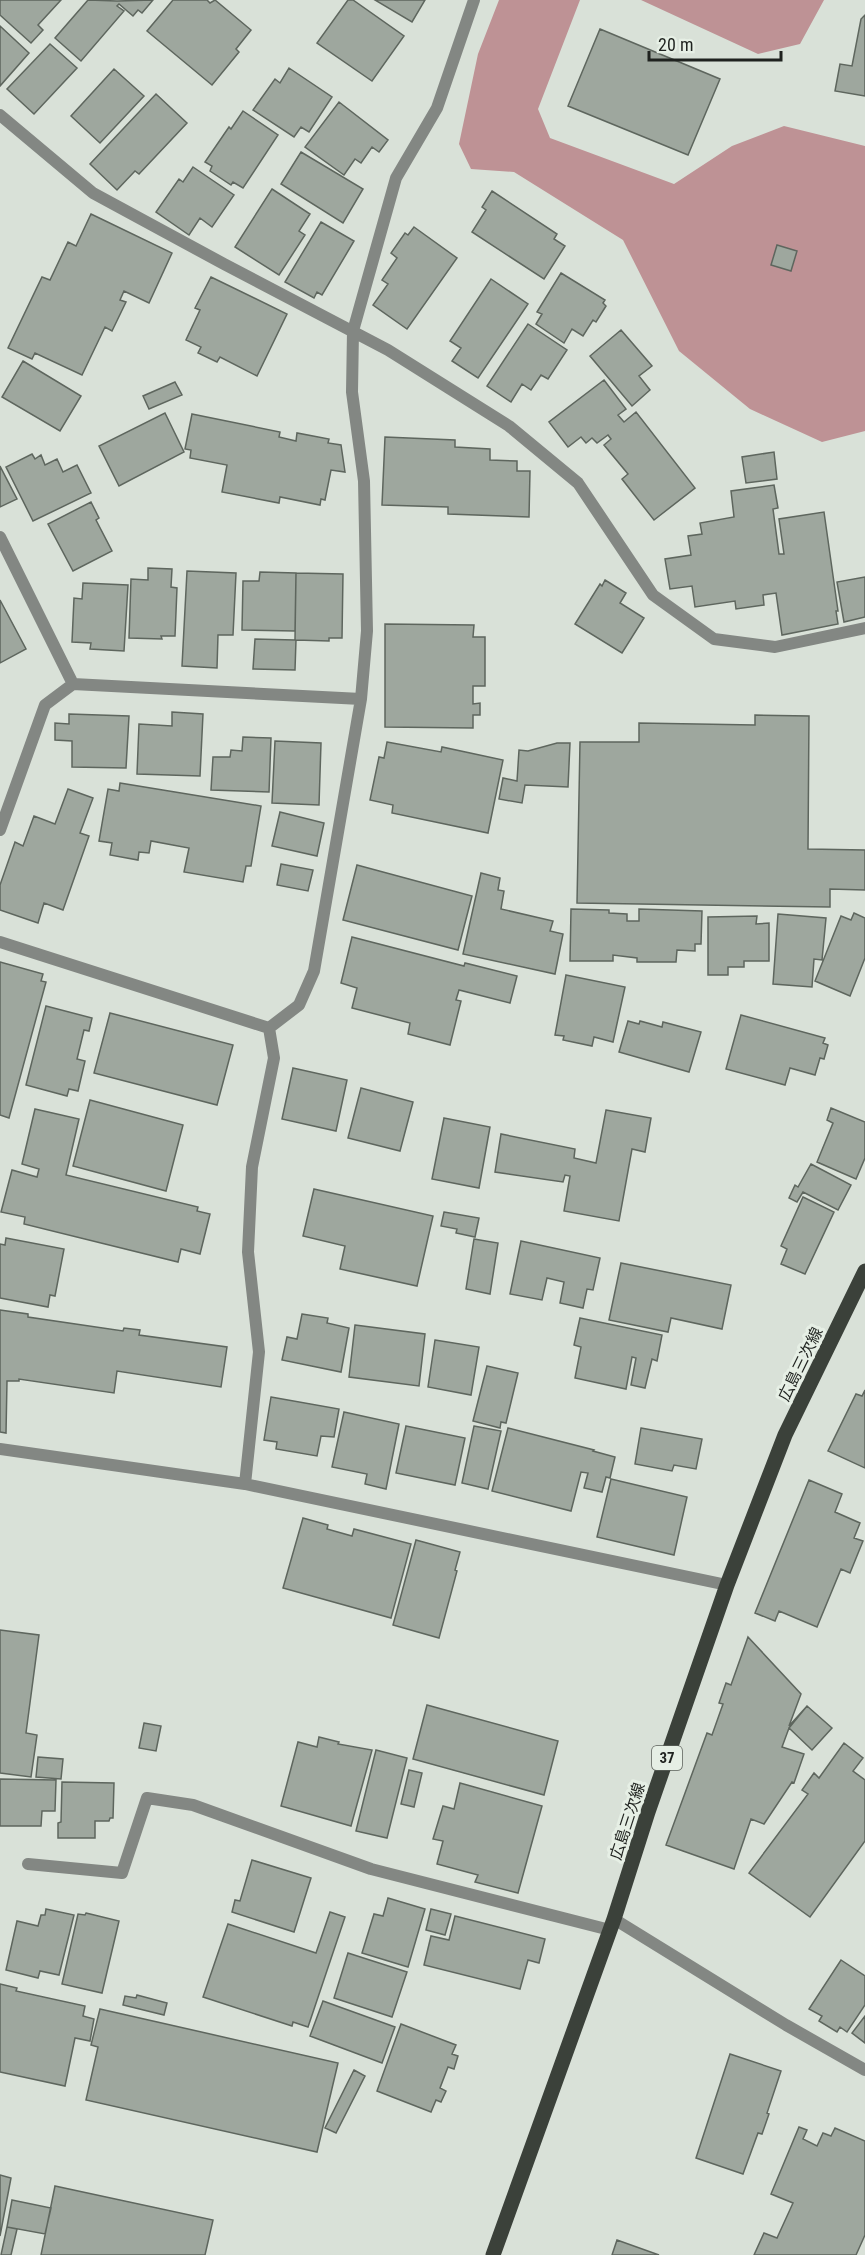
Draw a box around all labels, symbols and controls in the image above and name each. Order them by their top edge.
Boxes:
scale bar [649,24,781,62]
text: 20 m [658,34,693,55]
street label: 広島三次線 [774,1324,827,1404]
road number: 37 [652,1746,682,1770]
street label: 広島三次線 [606,1780,649,1862]

